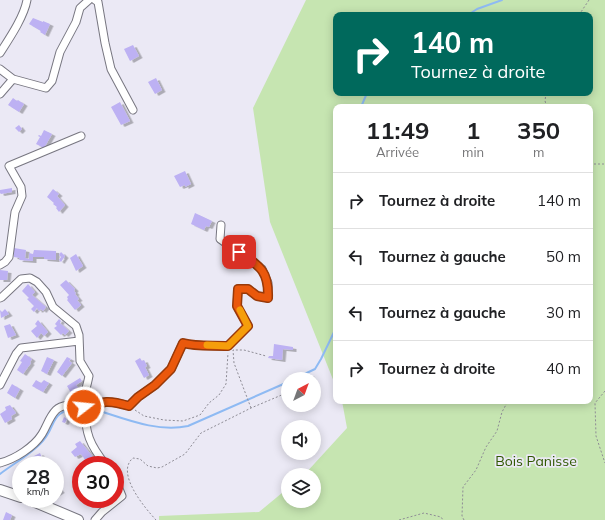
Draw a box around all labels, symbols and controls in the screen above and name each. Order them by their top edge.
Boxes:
text: 140 m [411,25,494,60]
icon: right [345,28,397,80]
text: Tournez à droite [411,60,545,83]
text: 11:49 [366,115,429,145]
text: 1 [466,115,480,145]
text: 350 [517,115,560,145]
text: Arrivée [376,144,419,160]
text: min [462,144,484,160]
text: m [533,144,544,160]
icon: right [345,190,367,212]
text: Tournez à droite [379,191,495,210]
text: 140 m [537,191,581,210]
pin [222,235,256,269]
icon: arrive [228,241,250,263]
icon: left [345,246,367,268]
text: Tournez à gauche [379,247,506,266]
text: 50 m [546,247,581,266]
icon: left [345,302,367,324]
text: Tournez à gauche [379,303,506,322]
text: 30 m [546,303,581,322]
icon: right [345,358,367,380]
text: Tournez à droite [379,359,495,378]
text: 40 m [546,359,581,378]
north arrow [281,372,321,412]
map controls [281,372,321,508]
position arrow [63,386,105,428]
button: sound [281,420,321,460]
park label: Bois Panisse [495,452,577,470]
speed limit sign: 30 [72,456,124,508]
text: 28 [26,464,50,489]
button: layers [281,468,321,508]
text: km/h [27,485,49,498]

